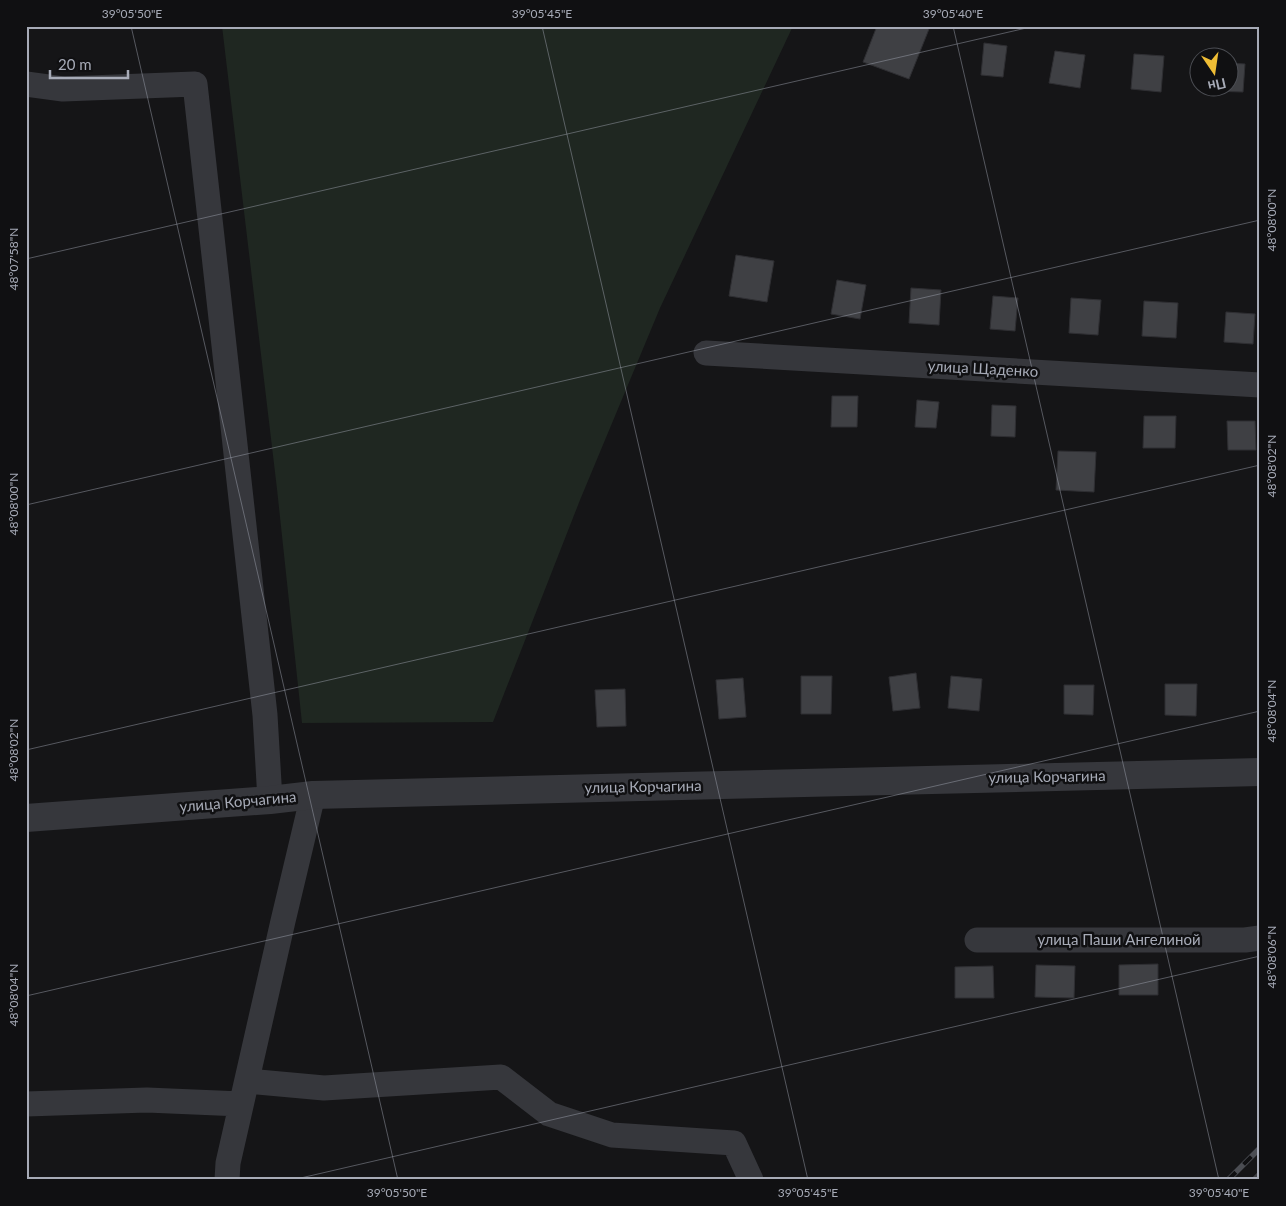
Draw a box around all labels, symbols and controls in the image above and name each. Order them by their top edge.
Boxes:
text: 39°05'50"E [102,6,162,21]
text: 39°05'45"E [512,6,572,21]
text: 39°05'40"E [923,6,983,21]
scale bar [50,48,128,80]
north arrow [1188,48,1238,98]
text: 20 m [58,55,92,73]
text: Пн [1206,75,1228,96]
text: 48°08'00"N [1264,189,1279,251]
text: 48°07'58"N [6,228,21,290]
street label: улица Щаденко [927,356,1039,380]
text: 48°08'02"N [1264,435,1279,497]
text: 48°08'00"N [6,473,21,535]
text: 48°08'04"N [1264,680,1279,742]
text: 48°08'02"N [6,719,21,781]
street label: улица Корчагина [988,766,1106,786]
street label: улица Корчагина [584,776,702,796]
street label: улица Корчагина [179,787,297,815]
text: 48°08'06"N [1264,926,1279,988]
street label: улица Паши Ангелиной [1037,930,1201,948]
text: 48°08'04"N [6,964,21,1026]
text: 39°05'50"E [367,1185,427,1200]
text: 39°05'45"E [778,1185,838,1200]
text: 39°05'40"E [1189,1185,1249,1200]

